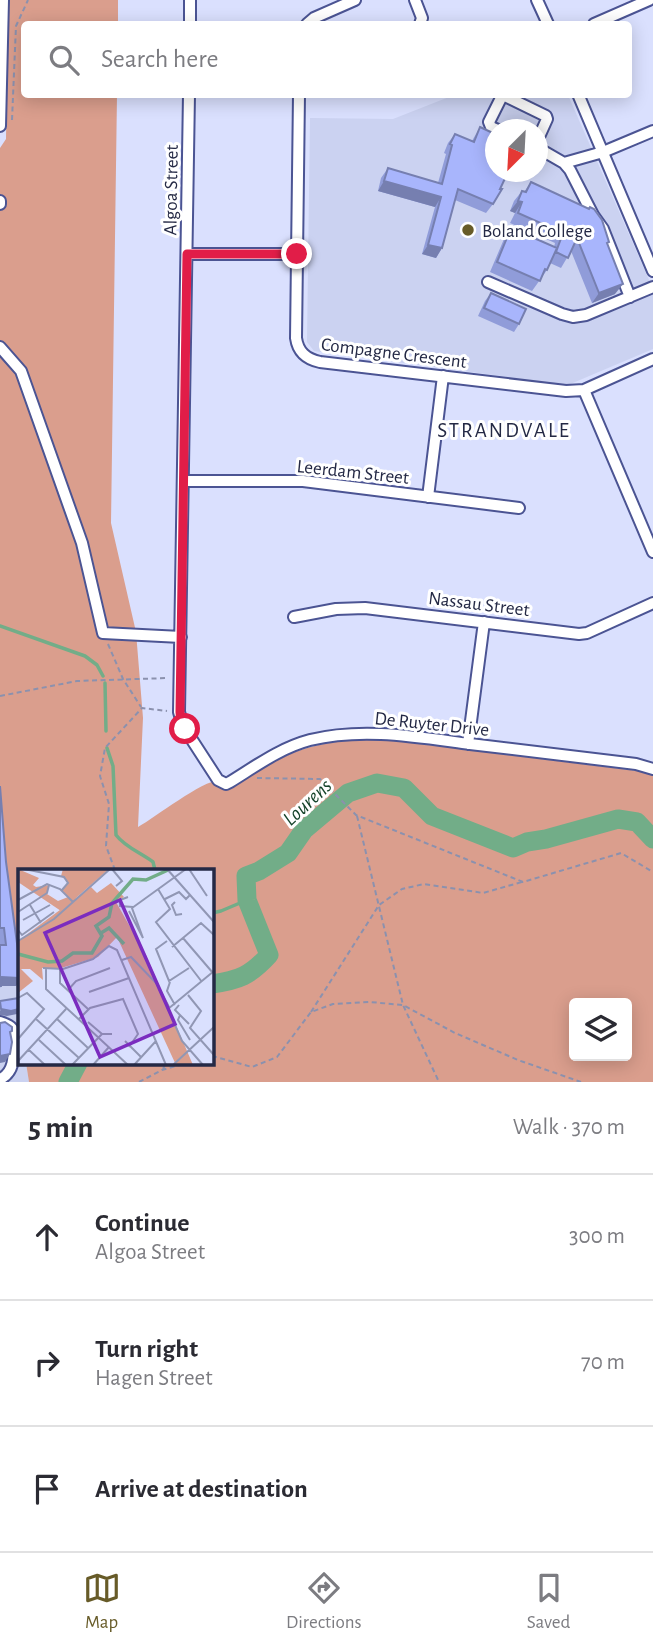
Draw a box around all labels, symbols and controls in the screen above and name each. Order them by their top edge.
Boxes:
search box [21,21,632,98]
icon: search [45,41,83,79]
text: Search here [101,46,219,72]
north arrow [485,119,548,182]
street label: Algoa Street [161,144,182,236]
marker: Boland College [460,222,476,238]
place label: Boland College [482,222,592,241]
route end [281,238,312,269]
street label: Compagne Crescent [320,335,468,372]
district label: STRANDVALE [437,420,571,441]
street label: Leerdam Street [296,457,410,488]
street label: Nassau Street [427,589,530,620]
street label: De Ruyter Drive [374,709,490,740]
route start [169,713,200,744]
water label: Lourens [279,775,336,830]
inset map [18,869,214,1064]
map controls [569,998,632,1061]
button: layers [569,998,632,1061]
text: 5 min [28,1113,93,1143]
text: Walk · 370 m [513,1116,625,1139]
text: Continue [95,1210,190,1236]
icon: ahead [28,1218,66,1256]
text: 300 m [569,1225,625,1248]
text: Algoa Street [95,1241,205,1264]
text: Turn right [95,1336,198,1362]
icon: right [28,1344,66,1382]
text: 70 m [581,1351,625,1374]
text: Hagen Street [95,1367,213,1390]
icon: arrive [28,1470,66,1508]
text: Arrive at destination [95,1476,308,1502]
tab: Map [83,1569,121,1634]
tab: Directions [286,1569,362,1634]
tab: Saved [527,1569,570,1634]

